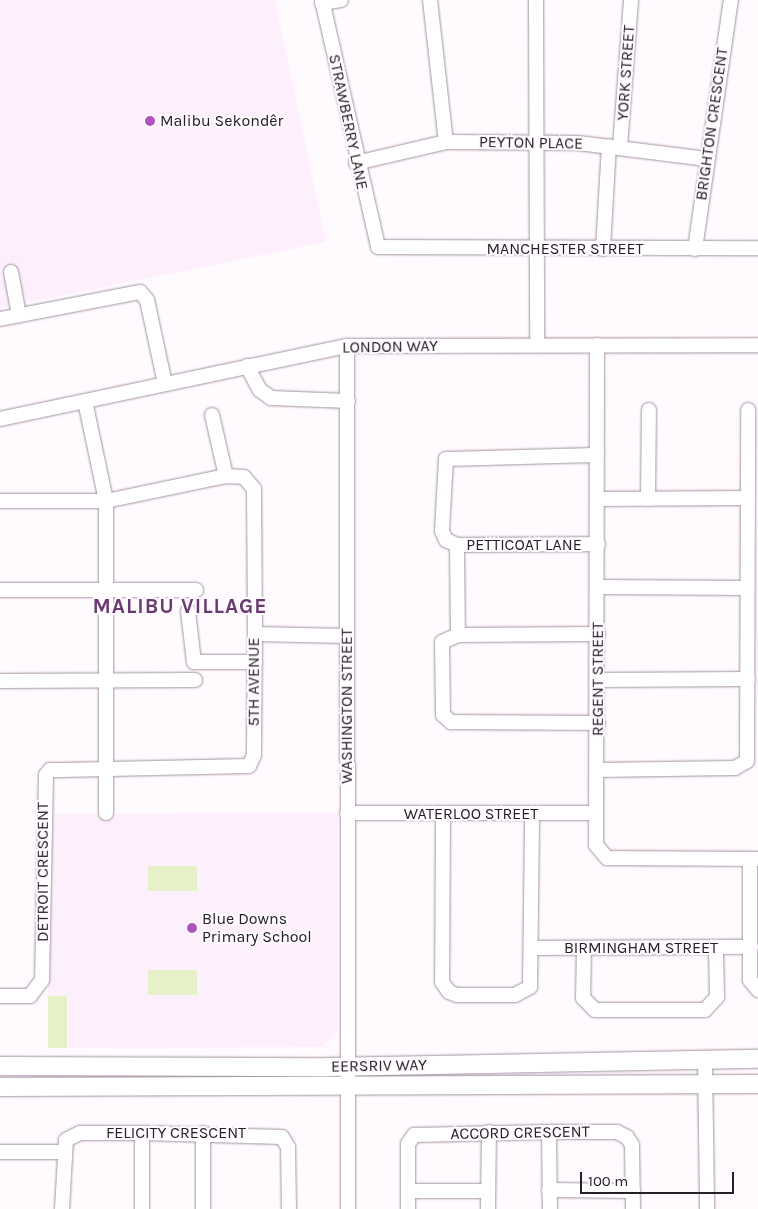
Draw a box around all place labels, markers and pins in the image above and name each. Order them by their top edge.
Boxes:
place label: Malibu Sekondêr [160,111,283,131]
marker: Malibu Sekondêr [144,115,156,127]
place label: Blue Downs Primary School [202,909,312,947]
marker: Blue Downs Primary School [186,922,198,934]

